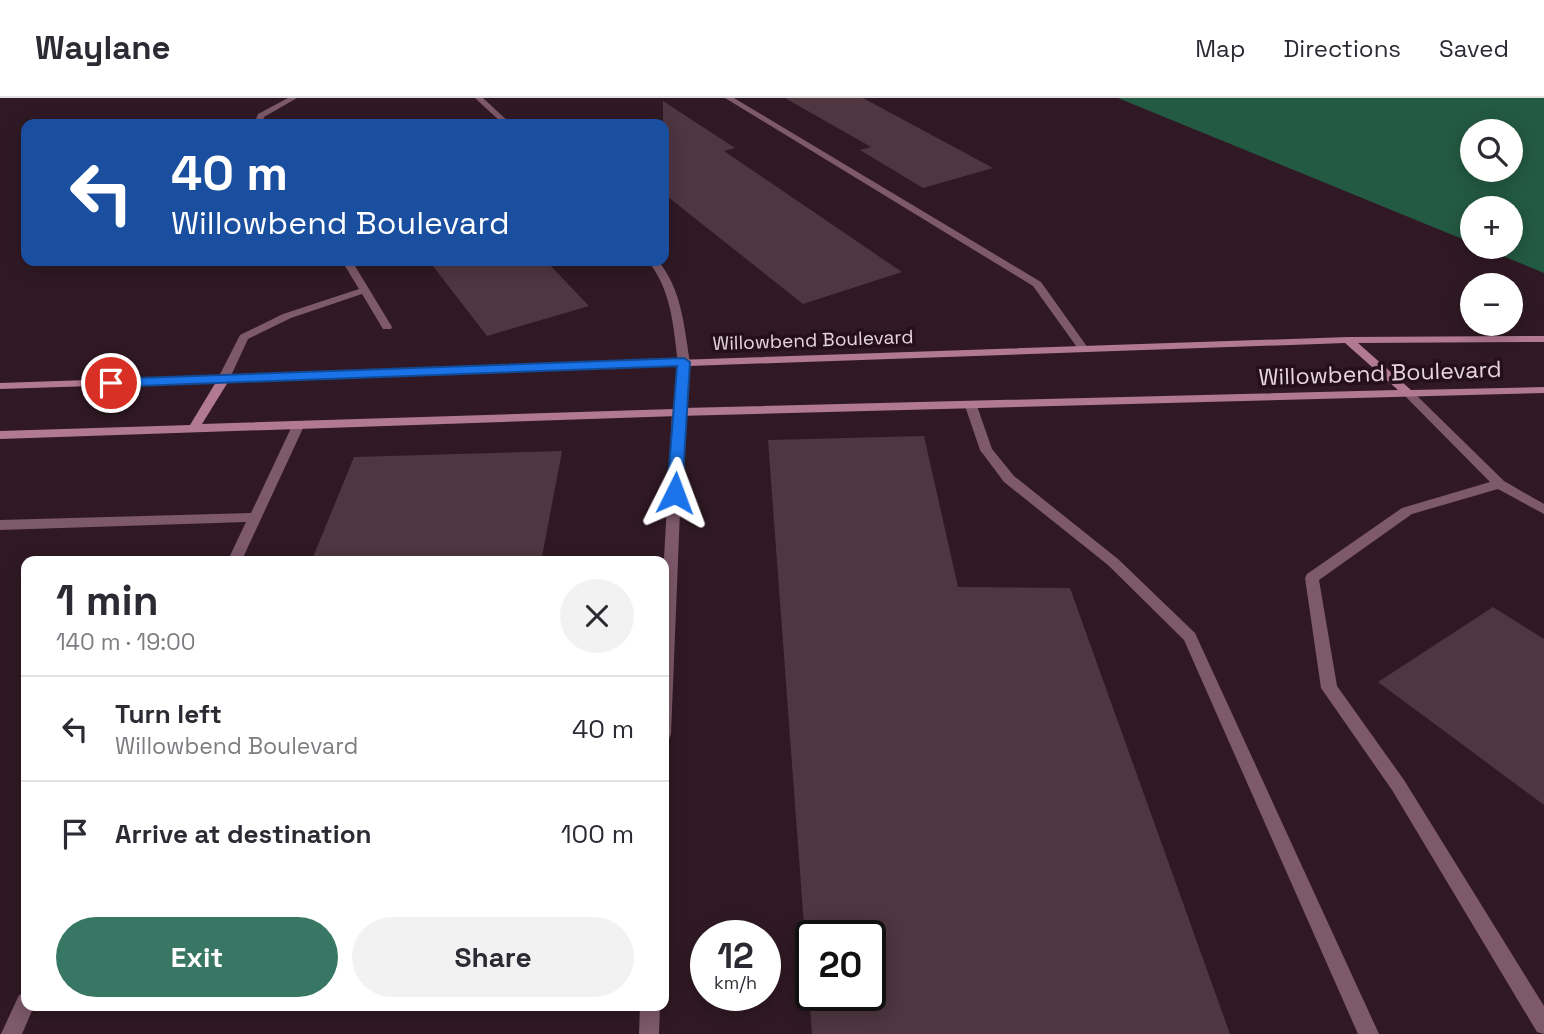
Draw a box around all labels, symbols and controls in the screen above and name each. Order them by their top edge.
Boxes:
text: Waylane [35,27,171,69]
text: Map [1195,33,1245,64]
text: Directions [1283,33,1401,64]
text: Saved [1439,33,1509,64]
map controls [1460,119,1523,336]
button: search [1460,119,1523,182]
text: 40 m [171,142,288,204]
icon: left [56,147,147,238]
button: + [1460,196,1523,259]
text: Willowbend Boulevard [171,203,510,243]
button: − [1460,273,1523,336]
street label: Willowbend Boulevard [712,324,914,356]
pin [81,353,141,413]
street label: Willowbend Boulevard [1258,354,1502,392]
icon: arrive [92,364,130,402]
position arrow [638,456,712,530]
text: 1 min [56,574,159,627]
button: close [560,579,634,653]
text: 140 m · 19:00 [56,627,196,657]
text: Turn left [115,697,222,731]
icon: left [56,710,94,748]
text: 40 m [572,712,634,746]
text: Willowbend Boulevard [115,731,358,761]
icon: arrive [56,815,94,853]
text: Arrive at destination [115,817,372,851]
text: 100 m [561,817,634,851]
button: Exit [56,917,338,997]
button: Share [352,917,634,997]
speed limit sign: 20 [795,920,886,1011]
text: 12 [717,934,754,978]
text: km/h [714,971,757,994]

